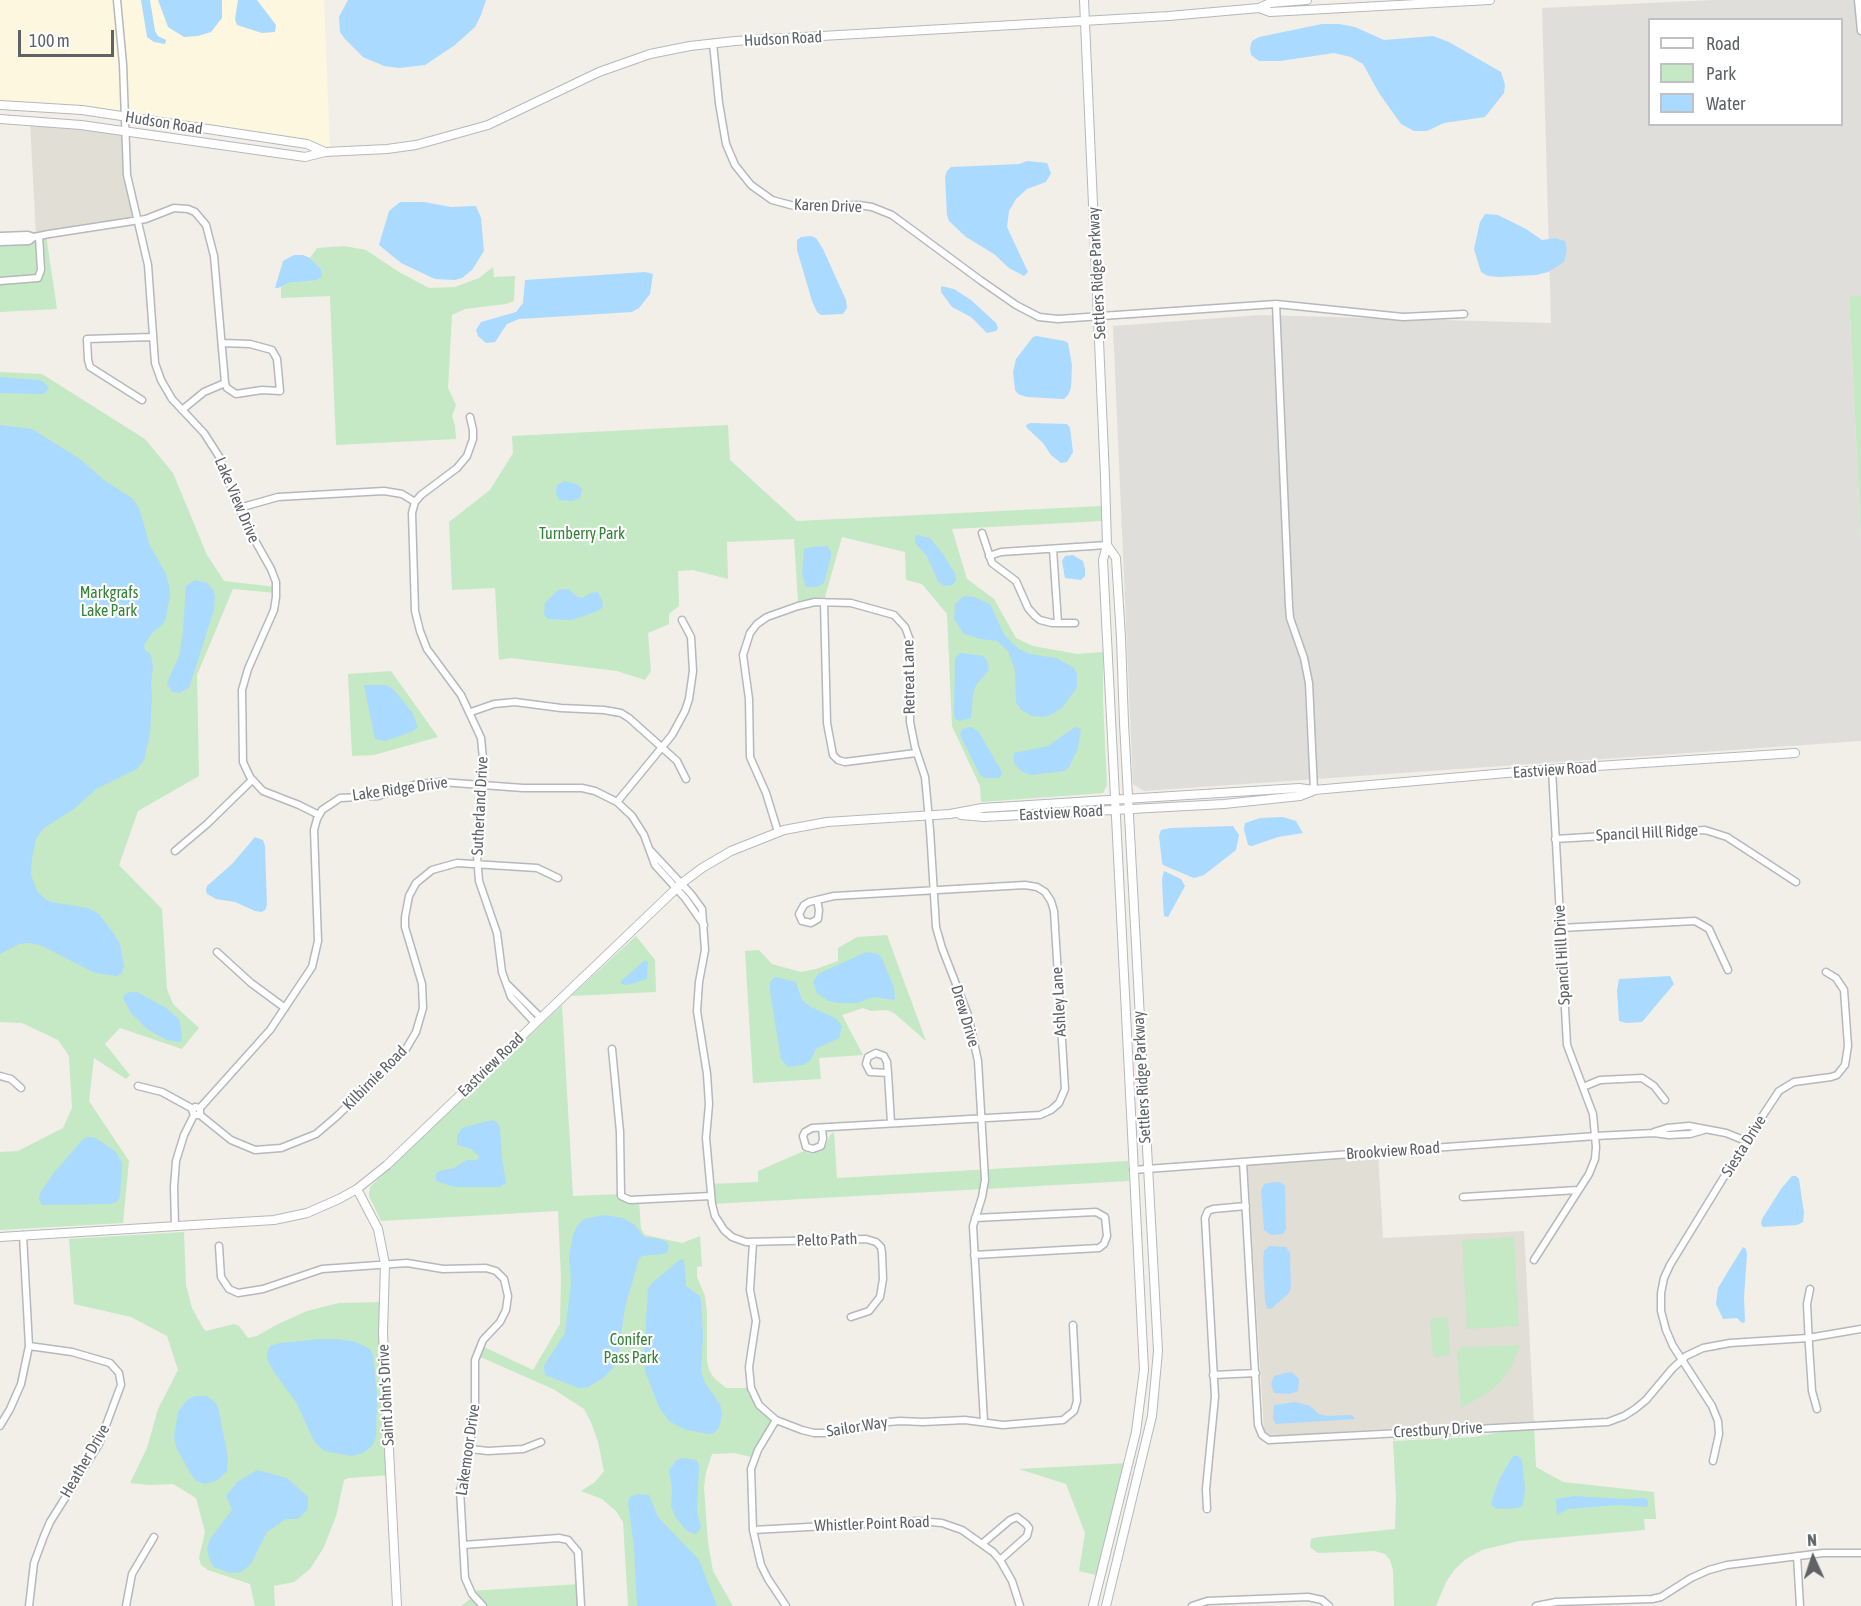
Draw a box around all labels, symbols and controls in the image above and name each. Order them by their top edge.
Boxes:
scale bar [21,18,117,56]
legend [1648,18,1843,126]
street label: Hudson Road [743,27,823,51]
text: 100 m [29,30,70,51]
text: Road [1706,33,1740,54]
text: Park [1706,63,1736,84]
text: Water [1706,93,1745,114]
street label: Hudson Road [124,107,204,139]
street label: Karen Drive [794,195,862,217]
street label: Settlers Ridge Parkway [1084,206,1110,340]
street label: Lake View Drive [210,454,264,546]
park label: Turnberry Park [539,524,625,544]
park label: Markgrafs Lake Park [80,583,138,621]
street label: Retreat Lane [899,639,919,715]
street label: Sutherland Drive [468,756,492,856]
street label: Eastview Road [1512,757,1598,783]
street label: Lake Ridge Drive [351,773,449,805]
street label: Eastview Road [1018,801,1104,825]
street label: Spancil Hill Ridge [1595,821,1699,845]
street label: Spancil Hill Drive [1550,904,1574,1006]
street label: Ashley Lane [1048,967,1070,1037]
street label: Drew Drive [947,983,983,1049]
street label: Settlers Ridge Parkway [1129,1010,1155,1144]
street label: Eastview Road [454,1029,528,1101]
street label: Kilbirnie Road [339,1042,411,1114]
street label: Siesta Drive [1718,1112,1770,1180]
street label: Brookview Road [1345,1138,1441,1164]
street label: Pelto Path [796,1229,858,1251]
park label: Conifer Pass Park [603,1330,659,1368]
street label: Saint John's Drive [374,1344,398,1446]
street label: Lakemoor Drive [452,1403,484,1497]
street label: Sailor Way [825,1413,889,1441]
street label: Crestbury Drive [1393,1418,1483,1442]
street label: Heather Drive [56,1421,114,1501]
street label: Whistler Point Road [814,1512,930,1536]
north arrow [1783,1528,1843,1588]
text: N [1807,1531,1817,1549]

